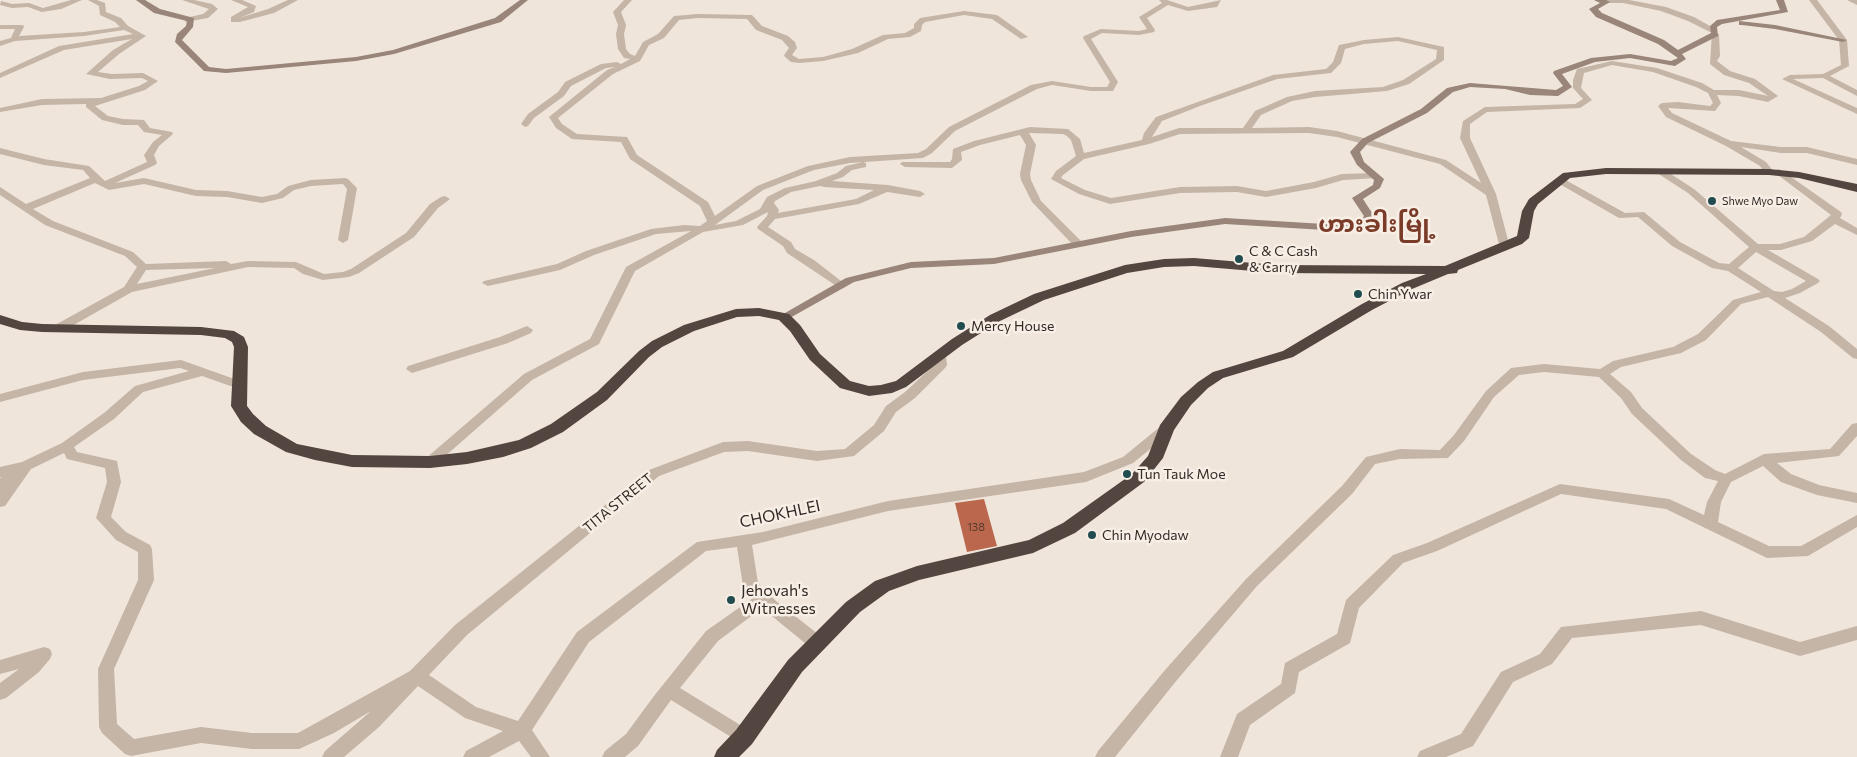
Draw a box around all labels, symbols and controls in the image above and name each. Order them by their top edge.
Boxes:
place label: Shwe Myo Daw [1722,194,1798,208]
marker: Shwe Myo Daw [1706,195,1718,207]
district label: ဟားခါးမြို့ [1318,210,1436,238]
place label: C & C Cash & Carry [1249,243,1318,276]
marker: C & C Cash & Carry [1233,253,1245,265]
place label: Chin Ywar [1368,286,1432,302]
marker: Chin Ywar [1352,288,1364,300]
place label: Mercy House [971,318,1054,334]
marker: Mercy House [955,320,967,332]
place label: Tun Tauk Moe [1137,466,1226,482]
marker: Tun Tauk Moe [1121,468,1133,480]
street label: TITA STREET [580,470,656,536]
street label: CHOKHLEI [738,496,822,532]
house number: 138 [967,520,985,534]
place label: Chin Myodaw [1102,527,1189,543]
marker: Chin Myodaw [1086,529,1098,541]
place label: Jehovah's Witnesses [741,581,816,619]
marker: Jehovah's Witnesses [725,594,737,606]

